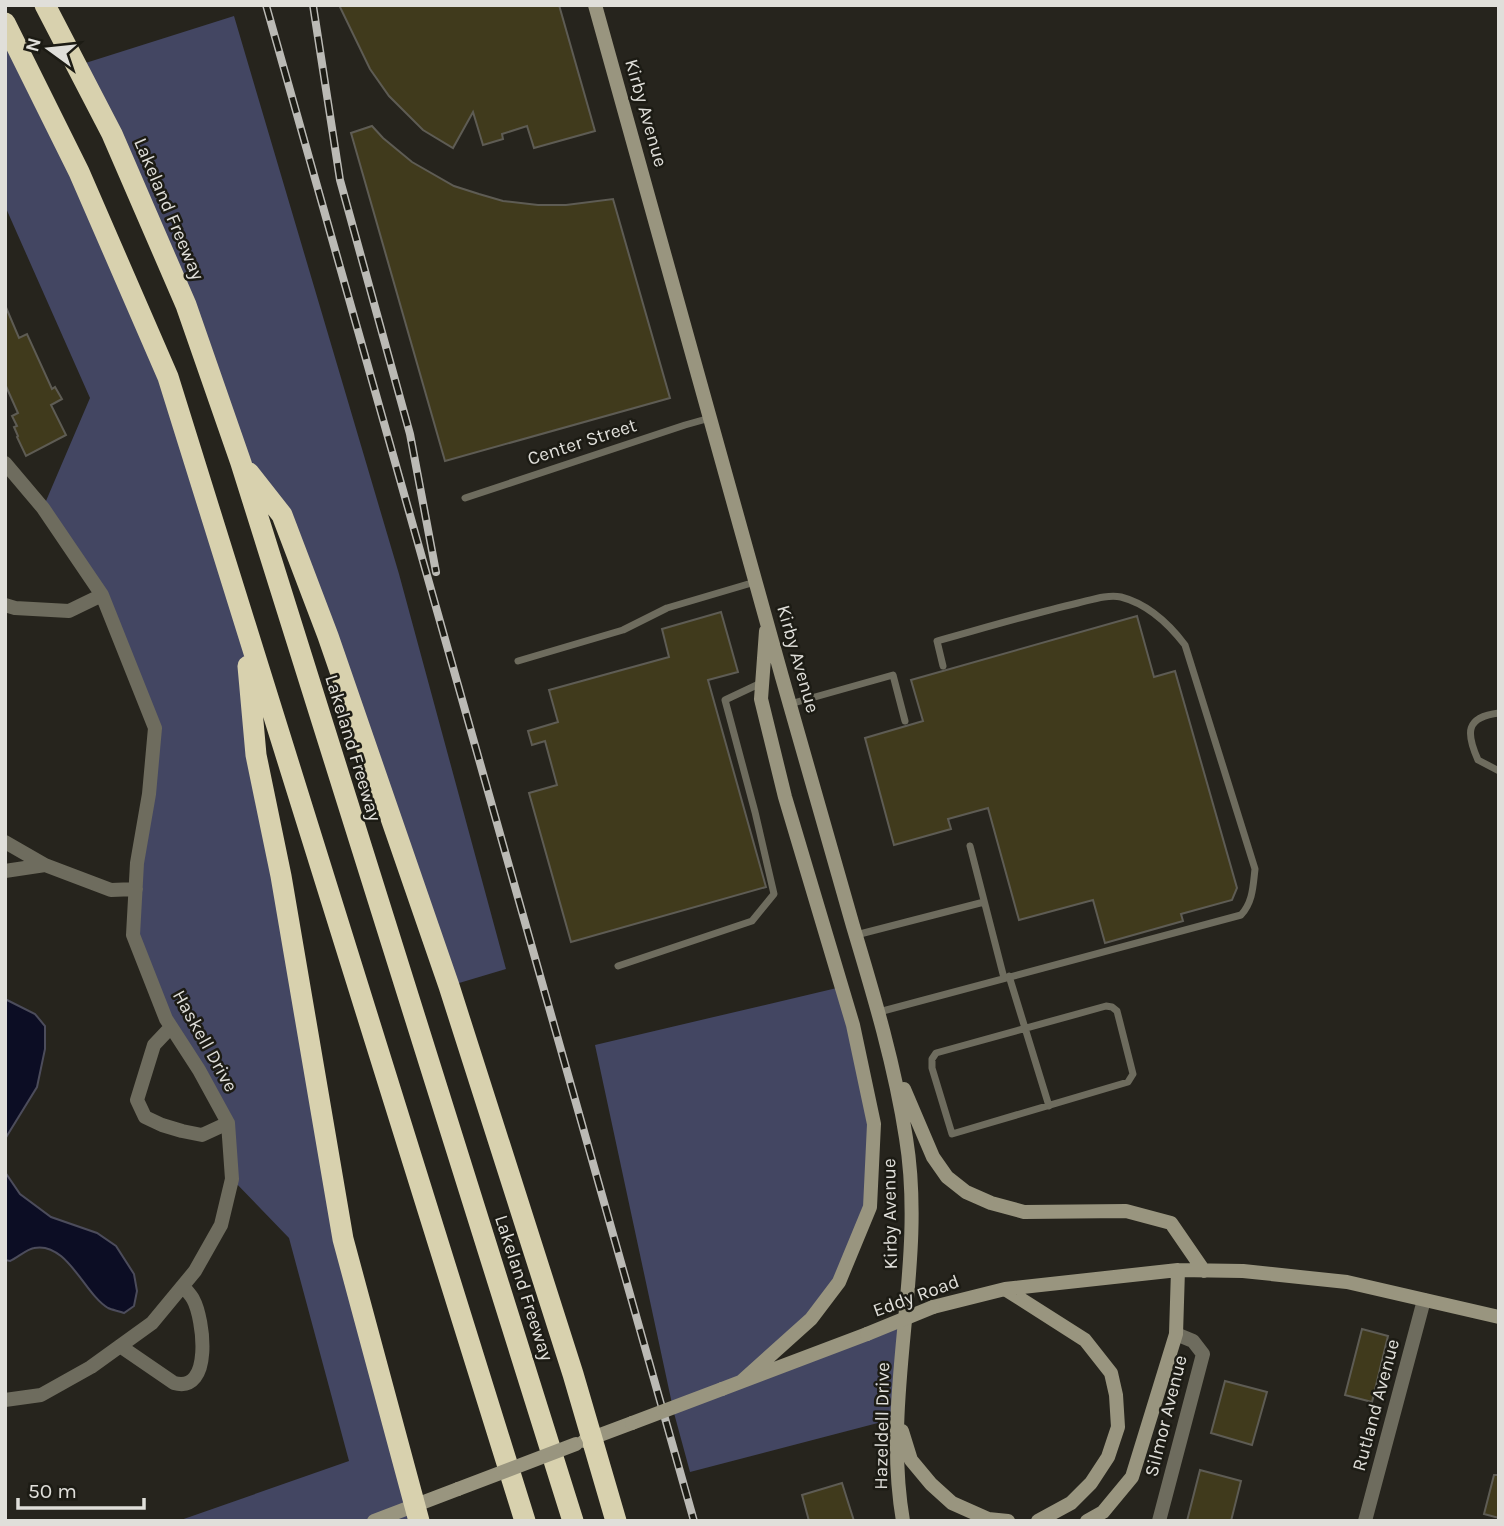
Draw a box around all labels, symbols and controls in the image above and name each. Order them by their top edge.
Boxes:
north arrow [14,14,84,84]
text: N [21,35,46,54]
street label: Kirby Avenue [620,57,672,169]
street label: Lakeland Freeway [129,135,209,284]
street label: Center Street [525,414,639,470]
street label: Kirby Avenue [772,603,824,715]
street label: Lakeland Freeway [320,672,386,824]
street label: Haskell Drive [168,986,242,1096]
street label: Kirby Avenue [878,1158,902,1270]
street label: Lakeland Freeway [490,1212,558,1364]
street label: Eddy Road [870,1270,962,1322]
street label: Rutland Avenue [1348,1337,1404,1473]
street label: Silmor Avenue [1140,1353,1192,1479]
street label: Hazeldell Drive [870,1362,894,1490]
scale bar [18,1466,144,1510]
text: 50 m [28,1479,77,1503]

